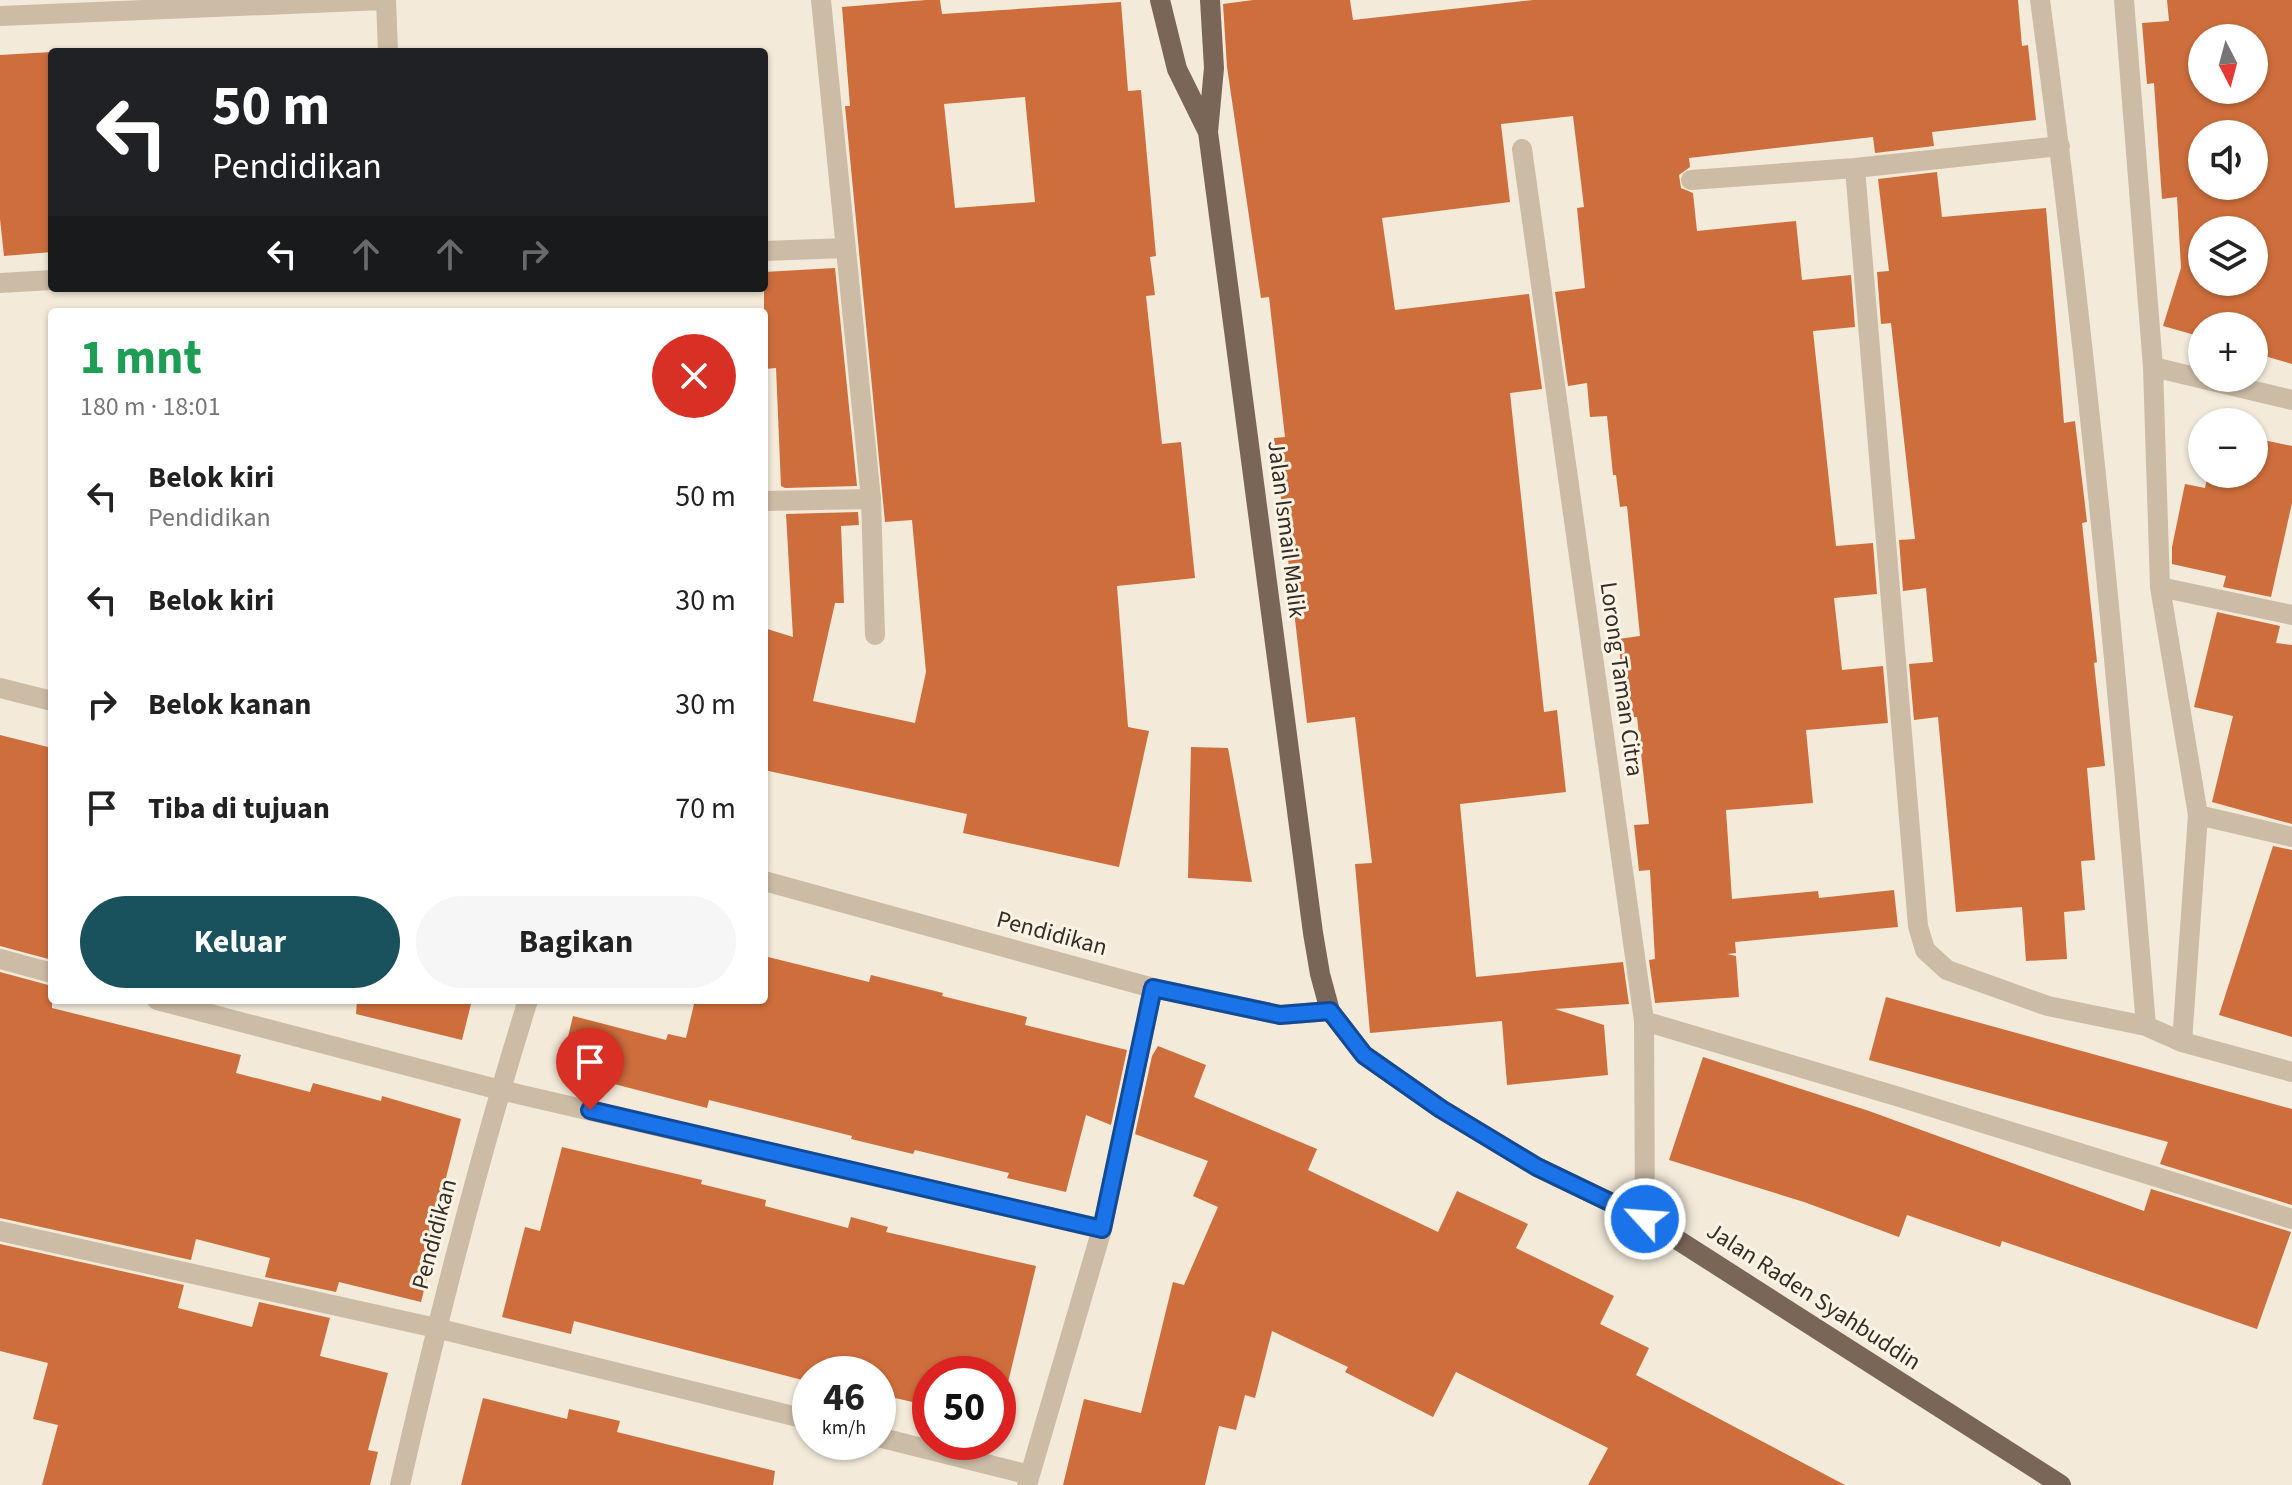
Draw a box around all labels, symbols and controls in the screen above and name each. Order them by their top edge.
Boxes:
north arrow [2188,24,2268,104]
map controls [2188,24,2268,488]
text: 50 m [212,67,330,146]
icon: left [80,80,184,184]
button: sound [2188,120,2268,200]
text: Pendidikan [212,141,382,192]
button: layers [2188,216,2268,296]
icon: left [260,232,304,276]
icon: ahead [344,232,388,276]
icon: ahead [428,232,472,276]
icon: right [512,232,556,276]
button: + [2188,312,2268,392]
text: 1 mnt [80,324,202,392]
button: close [652,334,736,418]
text: 180 m · 18:01 [80,388,221,425]
button: − [2188,408,2268,488]
street label: Jalan Ismail Malik [1258,438,1315,620]
text: Belok kiri [148,456,274,499]
icon: left [80,474,124,518]
text: 50 m [675,475,736,518]
text: Pendidikan [148,499,271,536]
icon: left [80,578,124,622]
text: Belok kiri [148,579,274,622]
text: 30 m [675,579,736,622]
street label: Lorong Taman Citra [1591,579,1652,779]
icon: right [80,682,124,726]
text: Belok kanan [148,683,311,726]
text: 30 m [675,683,736,726]
icon: arrive [80,786,124,830]
text: Tiba di tujuan [148,787,330,830]
text: 70 m [675,787,736,830]
button: Keluar [80,896,400,988]
button: Bagikan [416,896,736,988]
street label: Pendidikan [993,902,1111,965]
pin [556,1028,624,1110]
icon: arrive [568,1040,612,1084]
street label: Pendidikan [403,1175,466,1293]
position arrow [1603,1177,1687,1261]
street label: Jalan Raden Syahbuddin [1700,1214,1928,1379]
speed limit sign: 50 [912,1356,1016,1460]
text: 46 [823,1369,865,1426]
text: km/h [822,1414,866,1442]

